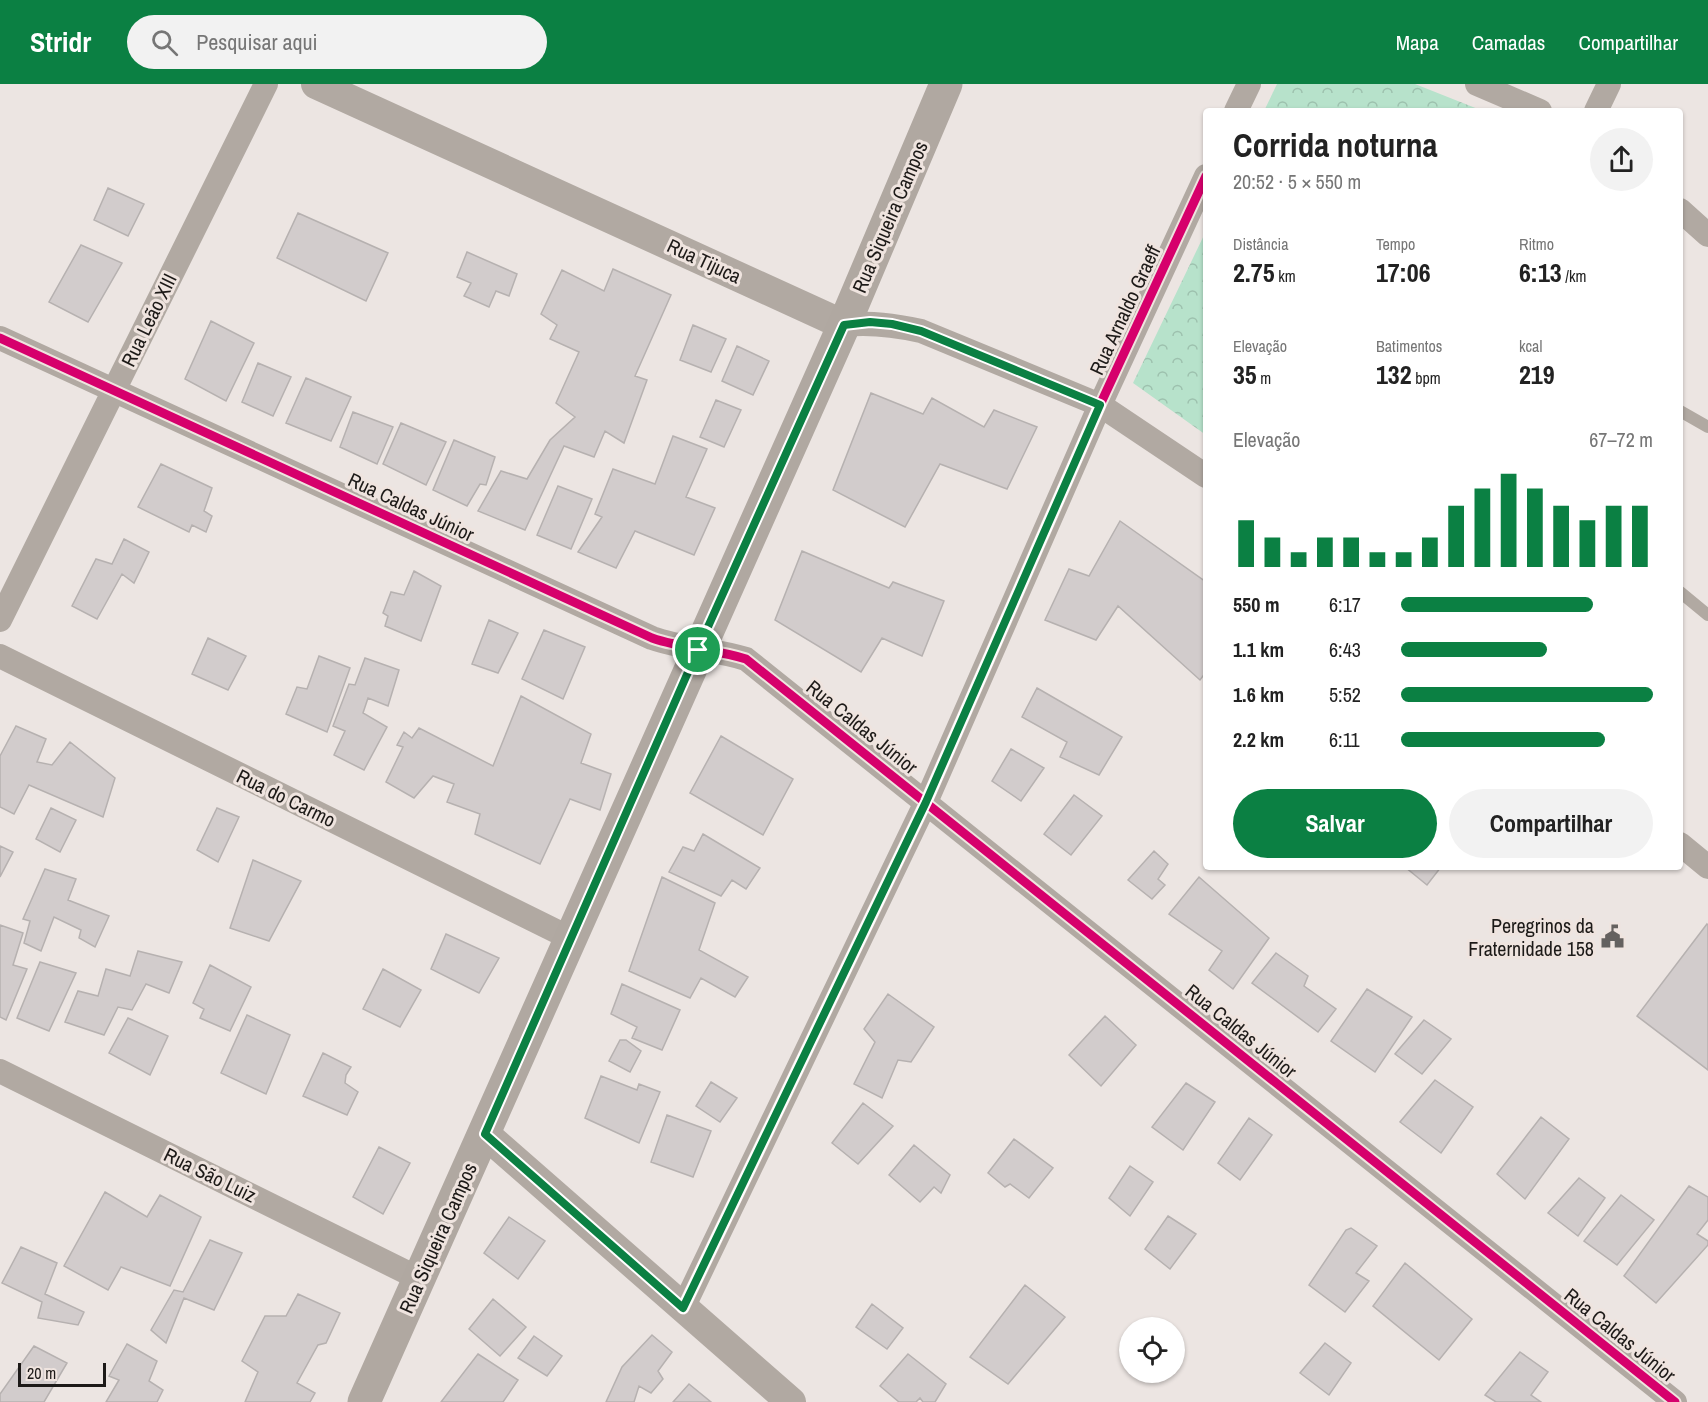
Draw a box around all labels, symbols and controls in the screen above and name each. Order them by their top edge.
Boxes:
search box [127,15,547,69]
text: Stridr [30,23,91,61]
icon: search [148,26,181,59]
text: Pesquisar aqui [196,27,318,57]
text: Mapa [1396,28,1439,57]
text: Camadas [1472,28,1545,57]
text: Compartilhar [1578,28,1678,57]
text: Corrida noturna [1233,123,1437,167]
button: share [1590,128,1653,191]
street label: Rua Siqueira Campos [845,137,934,297]
text: 20:52 · 5 × 550 m [1233,168,1361,195]
street label: Rua Tijuca [663,232,746,289]
text: Distância [1233,233,1288,255]
text: Tempo [1376,233,1415,255]
text: Ritmo [1519,233,1554,255]
street label: Rua Arnaldo Graeff [1083,240,1166,379]
text: 2.75 [1233,255,1275,290]
text: 17:06 [1376,255,1431,290]
text: 6:13 [1519,255,1562,290]
text: km [1275,265,1296,287]
text: /km [1562,265,1586,287]
street label: Rua Leão XIII [114,269,183,371]
text: Elevação [1233,335,1287,357]
text: Batimentos [1376,335,1442,357]
text: kcal [1519,335,1542,357]
text: 35 [1233,357,1257,392]
text: 132 [1376,357,1412,392]
text: 219 [1519,357,1555,392]
text: m [1257,367,1271,389]
text: bpm [1412,367,1441,389]
text: Elevação [1233,426,1300,453]
text: 67–72 m [1589,426,1653,453]
street label: Rua Caldas Júnior [344,466,479,548]
text: 550 m [1233,591,1280,618]
text: 6:17 [1329,591,1361,618]
pin [672,624,723,675]
icon: arrive [681,633,714,666]
text: 1.1 km [1233,636,1284,663]
text: 6:43 [1329,636,1361,663]
street label: Rua Caldas Júnior [801,673,924,780]
text: 1.6 km [1233,681,1284,708]
text: 5:52 [1329,681,1361,708]
text: 2.2 km [1233,726,1284,753]
text: 6:11 [1329,726,1360,753]
street label: Rua do Carmo [232,762,340,833]
button: Salvar [1233,789,1437,858]
button: Compartilhar [1449,789,1653,858]
place label: Peregrinos da Fraternidade 158 [1468,912,1594,962]
public building icon: Peregrinos da Fraternidade 158 [1599,924,1625,950]
street label: Rua Caldas Júnior [1180,977,1303,1084]
street label: Rua São Luiz [160,1141,261,1208]
street label: Rua Siqueira Campos [392,1158,483,1317]
street label: Rua Caldas Júnior [1559,1281,1682,1388]
map controls [1119,1317,1185,1383]
button: locate [1119,1317,1185,1383]
scale bar [18,1360,106,1388]
text: 20 m [27,1362,56,1384]

